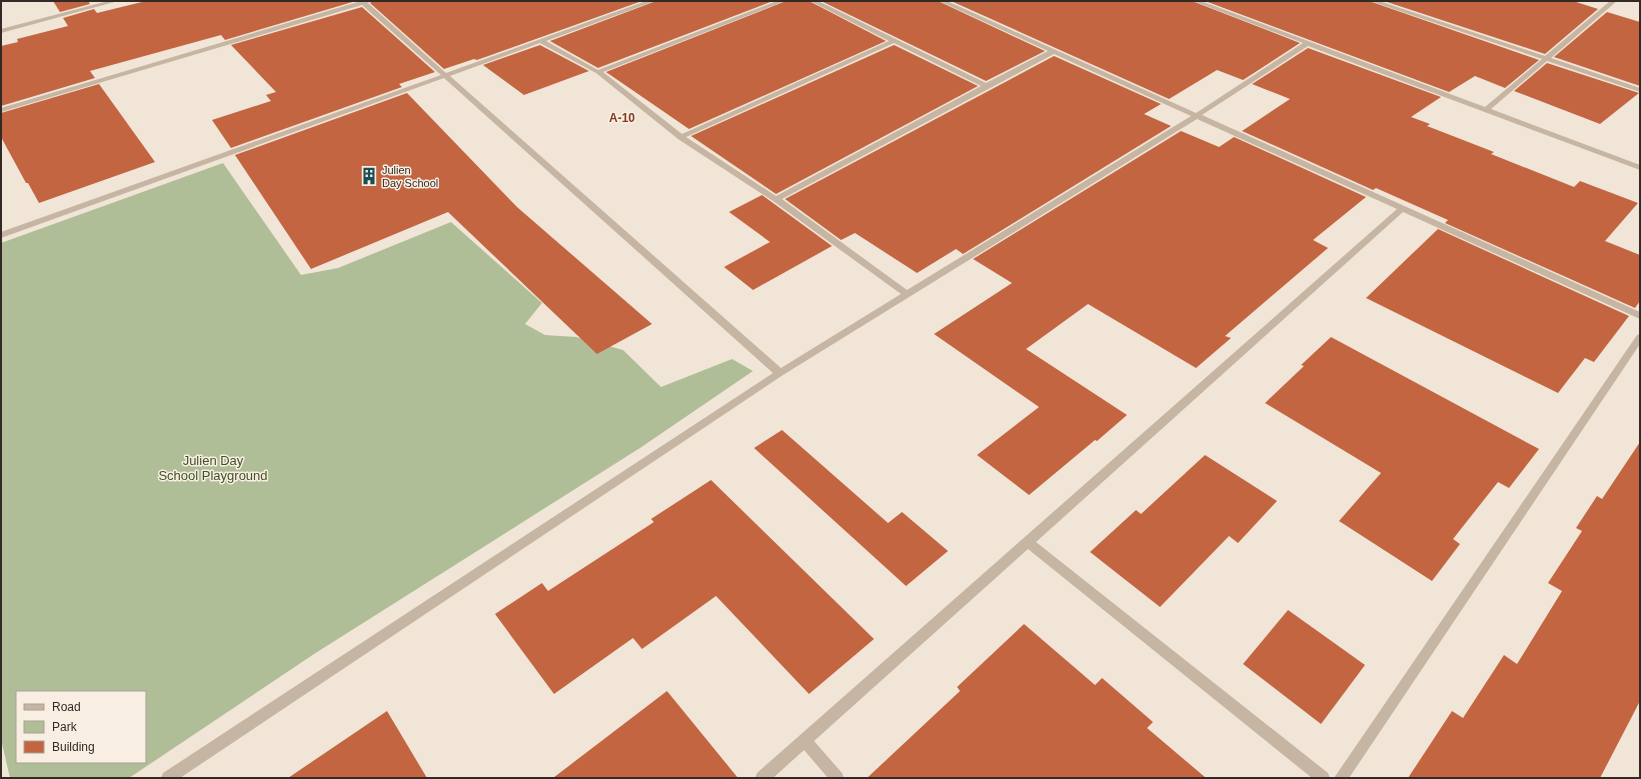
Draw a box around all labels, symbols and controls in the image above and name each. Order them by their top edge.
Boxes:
district label: A-10 [609,111,635,125]
place label: Julien Day School [382,164,438,189]
building icon: Julien Day School [359,166,379,186]
park label: Julien Day School Playground [158,453,268,483]
legend [16,691,146,763]
text: Road [52,700,81,714]
text: Park [52,720,78,734]
text: Building [52,740,95,754]

